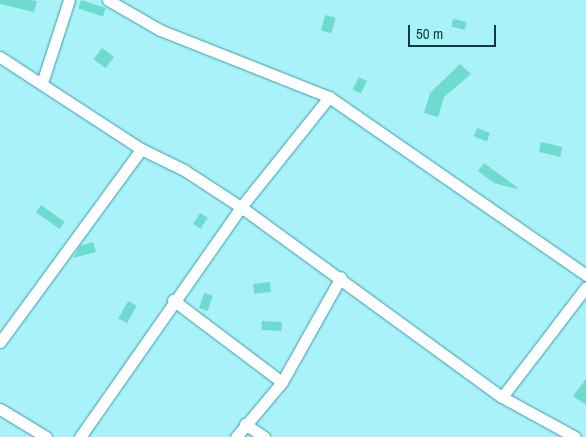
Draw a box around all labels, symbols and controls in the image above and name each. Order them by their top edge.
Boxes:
scale bar [411,15,498,47]
text: 50 m [416,23,443,44]

